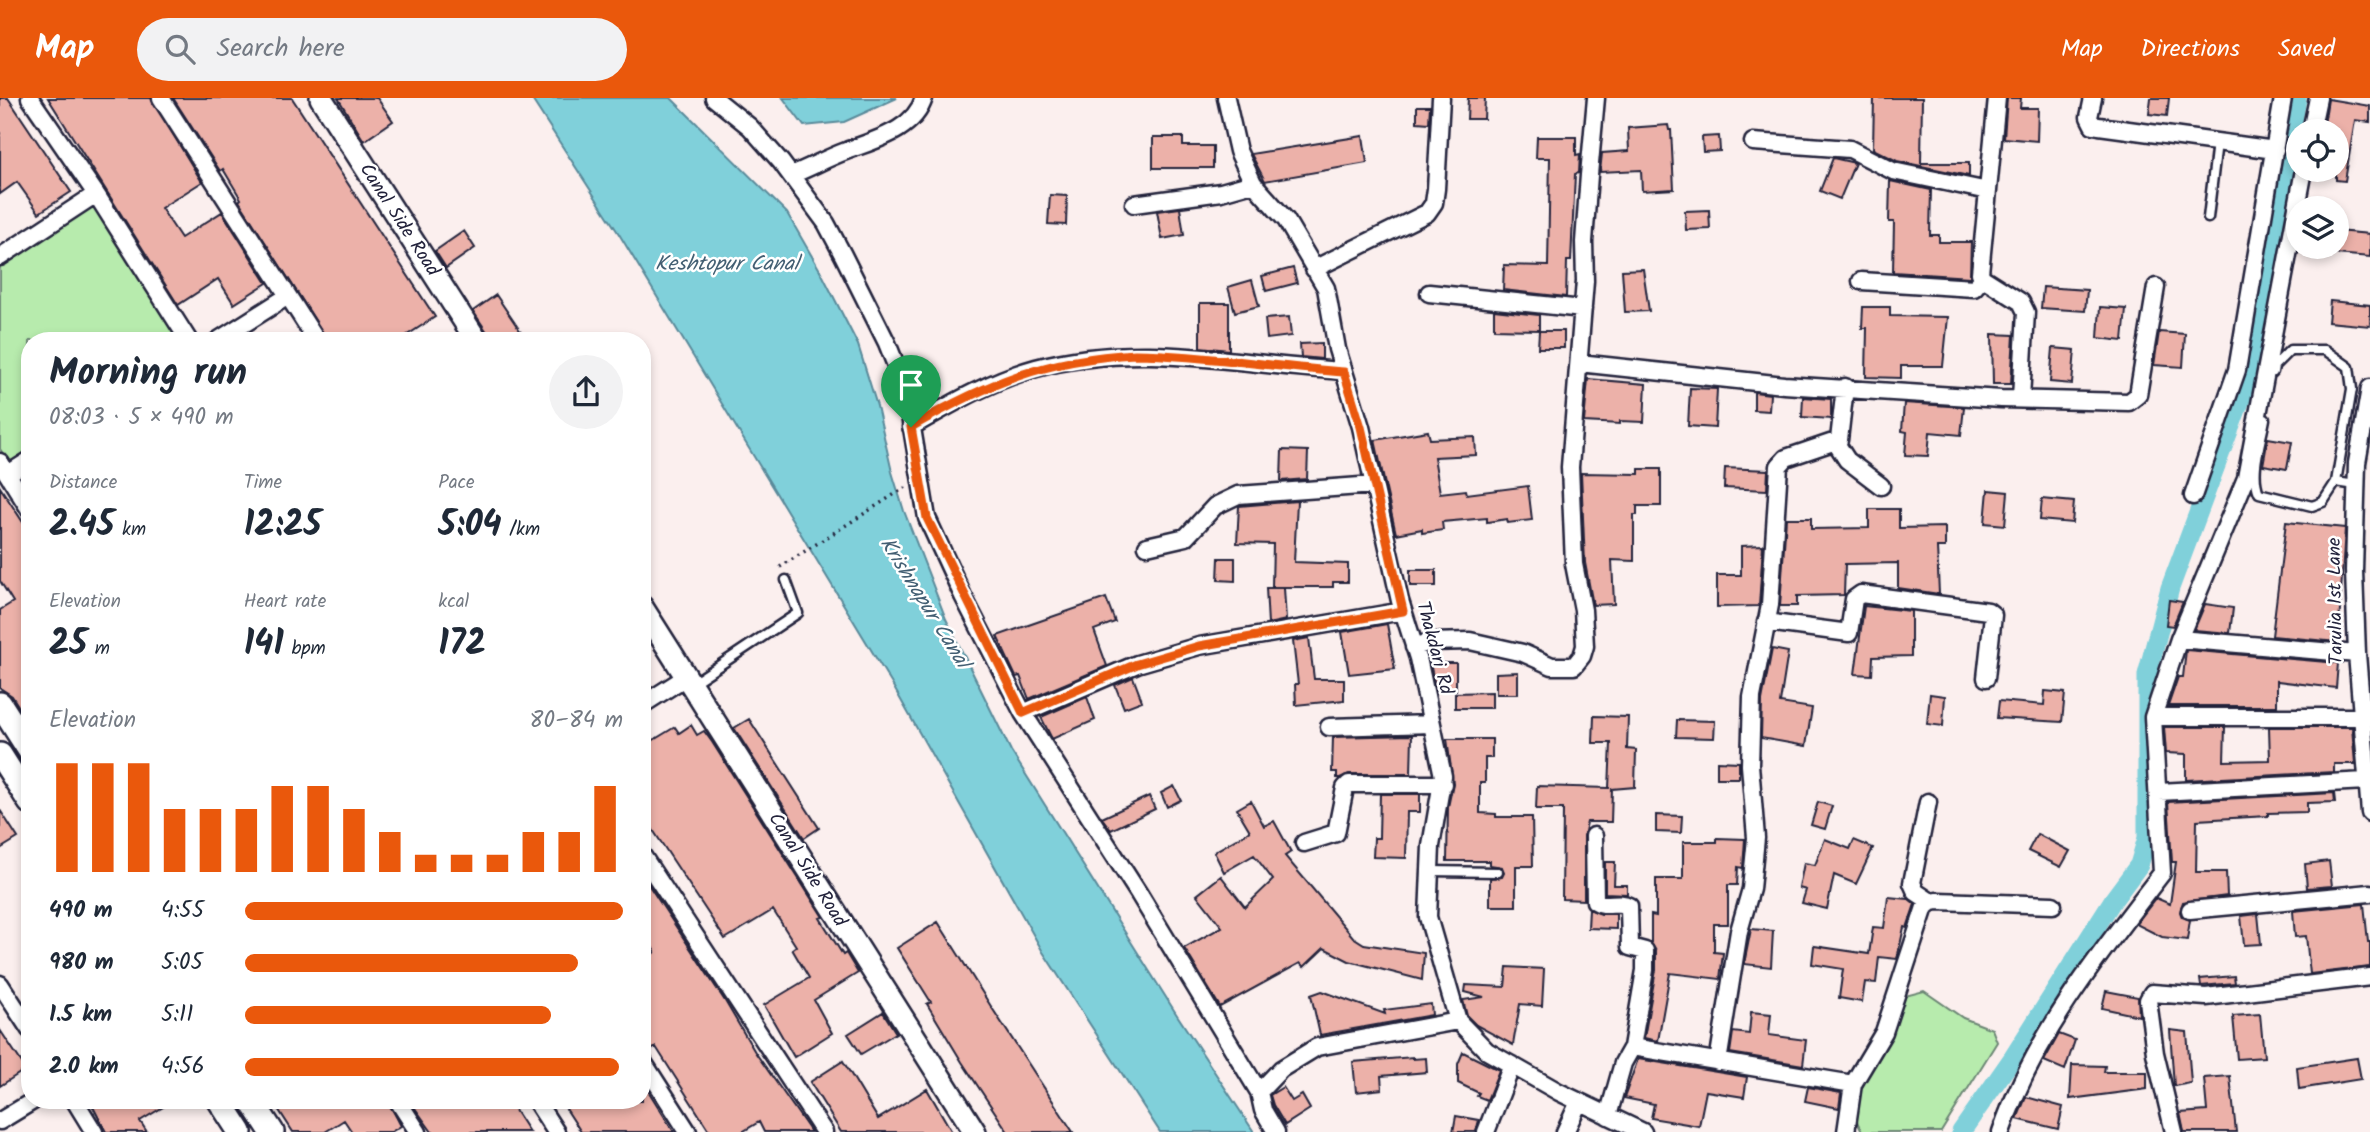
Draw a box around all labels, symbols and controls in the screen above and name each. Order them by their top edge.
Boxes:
search box [137,18,627,81]
text: Map [35,23,95,76]
text: Search here [217,28,345,70]
icon: search [161,30,199,68]
text: Map [2061,30,2103,69]
text: Directions [2141,30,2240,69]
text: Saved [2278,30,2335,69]
map controls [2286,119,2349,259]
button: locate [2286,119,2349,182]
street label: Canal Side Road [351,157,447,283]
button: layers [2286,196,2349,259]
water label: Keshtopur Canal [655,248,803,281]
text: Morning run [49,344,247,404]
button: share [549,355,623,429]
pin [881,355,941,427]
icon: arrive [892,366,930,404]
text: 08:03 · 5 × 490 m [49,400,233,436]
text: Distance [49,468,117,498]
text: Time [244,468,282,498]
text: Pace [438,468,475,498]
text: 2.45 [49,498,115,554]
text: 12:25 [244,498,321,554]
text: 5:04 [438,498,502,554]
text: km [115,515,146,545]
text: /km [502,515,540,545]
water label: Krishnapur Canal [870,531,980,678]
street label: Tarulia 1st Lane [2320,537,2352,665]
text: Elevation [49,587,121,617]
text: Heart rate [244,587,326,617]
text: kcal [438,587,469,617]
street label: Thakdari Rd [1407,598,1461,699]
text: 25 [49,617,87,673]
text: 141 [244,617,284,673]
text: 172 [438,617,486,673]
text: m [87,634,110,664]
text: bpm [284,634,326,664]
text: Elevation [49,703,136,739]
text: 80–84 m [530,703,623,739]
street label: Canal Side Road [760,807,854,933]
text: 490 m [49,893,113,929]
text: 4:55 [161,893,204,929]
text: 980 m [49,945,114,981]
text: 5:05 [161,945,203,981]
text: 1.5 km [49,997,112,1033]
text: 5:11 [161,997,193,1033]
text: 2.0 km [49,1049,119,1085]
text: 4:56 [161,1049,204,1085]

